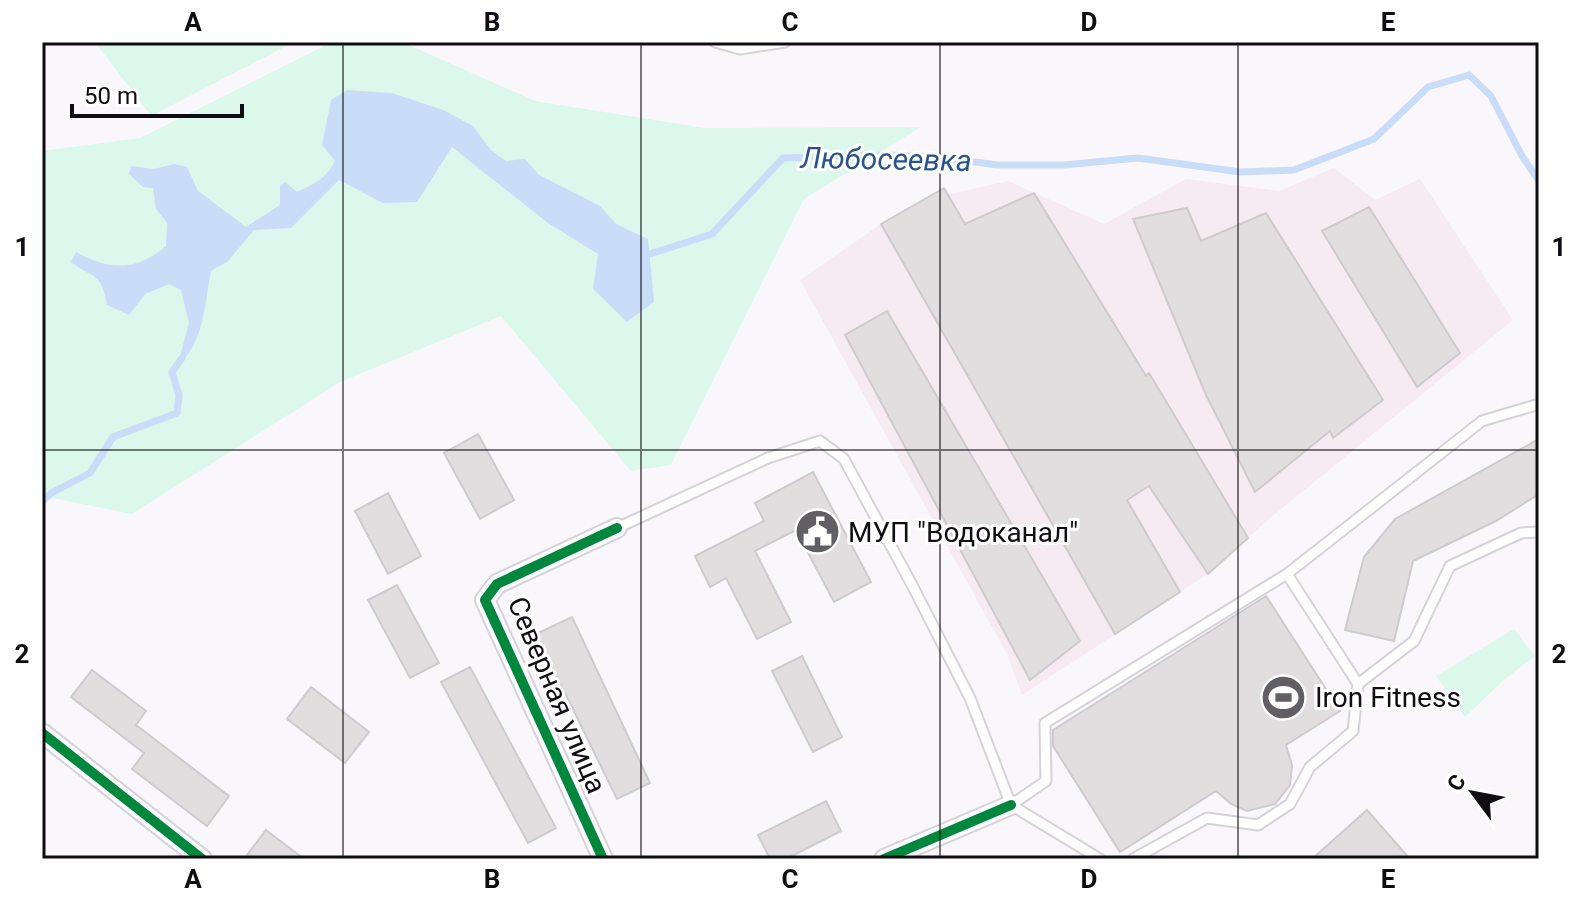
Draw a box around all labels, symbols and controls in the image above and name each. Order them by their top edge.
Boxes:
text: A [184,7,202,37]
text: B [484,7,500,37]
text: C [781,7,799,37]
text: D [1081,7,1097,37]
text: E [1381,7,1396,37]
scale bar [72,68,242,118]
text: 50 m [84,82,138,110]
water label: Любосеевка [799,140,972,178]
text: 1 [15,232,29,262]
text: 1 [1552,232,1566,262]
public building icon: МУП "Водоканал" [793,508,841,556]
place label: МУП "Водоканал" [848,516,1078,549]
street label: Северная улица [501,592,613,798]
text: 2 [15,639,29,669]
text: 2 [1552,639,1566,669]
sports icon: Iron Fitness [1260,673,1308,721]
place label: Iron Fitness [1315,681,1461,714]
north arrow [1433,753,1513,833]
text: С [1442,770,1471,795]
text: A [184,864,202,894]
text: B [484,864,500,894]
text: C [781,864,799,894]
text: D [1081,864,1097,894]
text: E [1381,864,1396,894]

